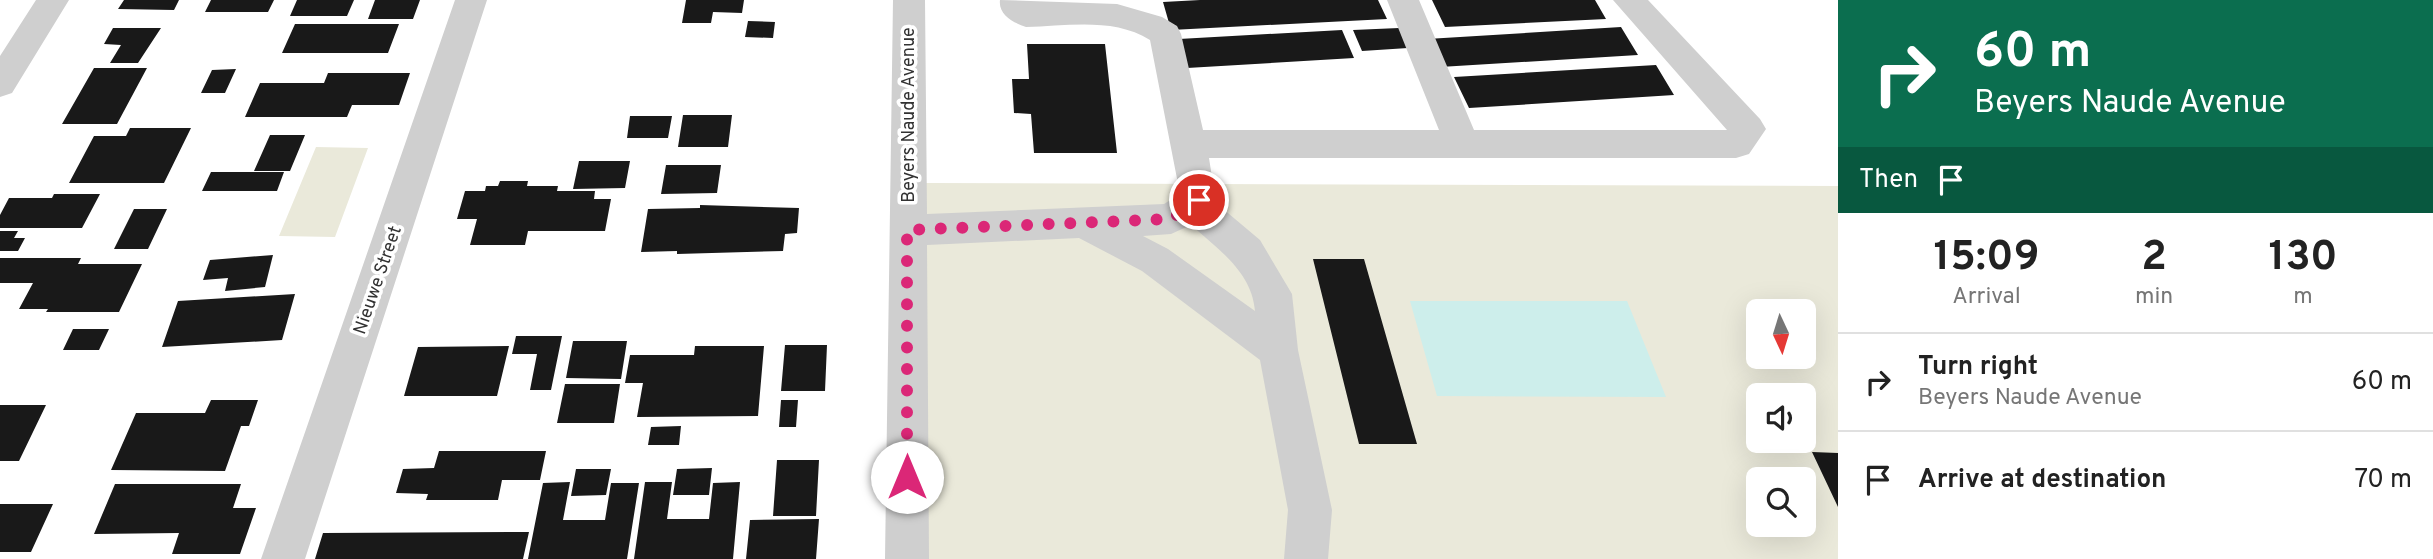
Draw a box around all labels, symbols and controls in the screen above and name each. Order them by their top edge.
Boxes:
text: 60 m [1974,23,2092,85]
street label: Beyers Naude Avenue [898,27,921,203]
icon: right [1859,28,1950,119]
text: Beyers Naude Avenue [1974,84,2286,124]
icon: arrive [1932,161,1970,199]
text: Then [1859,164,1918,197]
pin [1169,170,1229,230]
icon: arrive [1180,181,1218,219]
street label: Nieuwe Street [349,223,408,338]
text: 15:09 [1933,232,2040,285]
text: 2 [2141,232,2167,285]
text: 130 [2269,232,2338,285]
text: Arrival [1952,283,2021,312]
text: min [2135,283,2173,312]
text: m [2293,283,2313,312]
north arrow [1746,299,1816,369]
map controls [1746,299,1816,537]
text: Turn right [1918,351,2038,384]
icon: right [1859,363,1897,401]
text: 60 m [2352,366,2412,399]
button: sound [1746,383,1816,453]
text: Beyers Naude Avenue [1918,384,2142,413]
position arrow [870,440,944,514]
icon: arrive [1859,461,1897,499]
text: Arrive at destination [1918,464,2166,497]
text: 70 m [2354,464,2412,497]
button: search [1746,467,1816,537]

